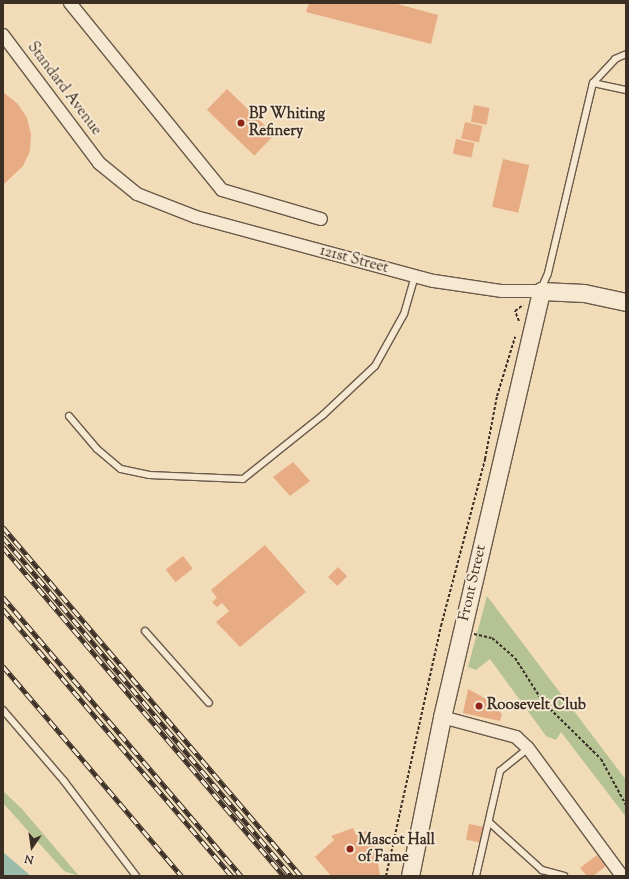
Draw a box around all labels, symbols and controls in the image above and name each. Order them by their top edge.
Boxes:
street label: Standard Avenue [23,39,105,139]
place label: BP Whiting Refinery [249,105,325,140]
marker: BP Whiting Refinery [236,118,246,128]
street label: 121st Street [318,242,390,278]
street label: Front Street [455,543,491,623]
place label: Roosevelt Club [487,697,586,715]
marker: Roosevelt Club [474,701,484,711]
north arrow [12,827,52,867]
place label: Mascot Hall of Fame [358,831,435,866]
marker: Mascot Hall of Fame [345,844,355,854]
text: N [23,850,35,867]

